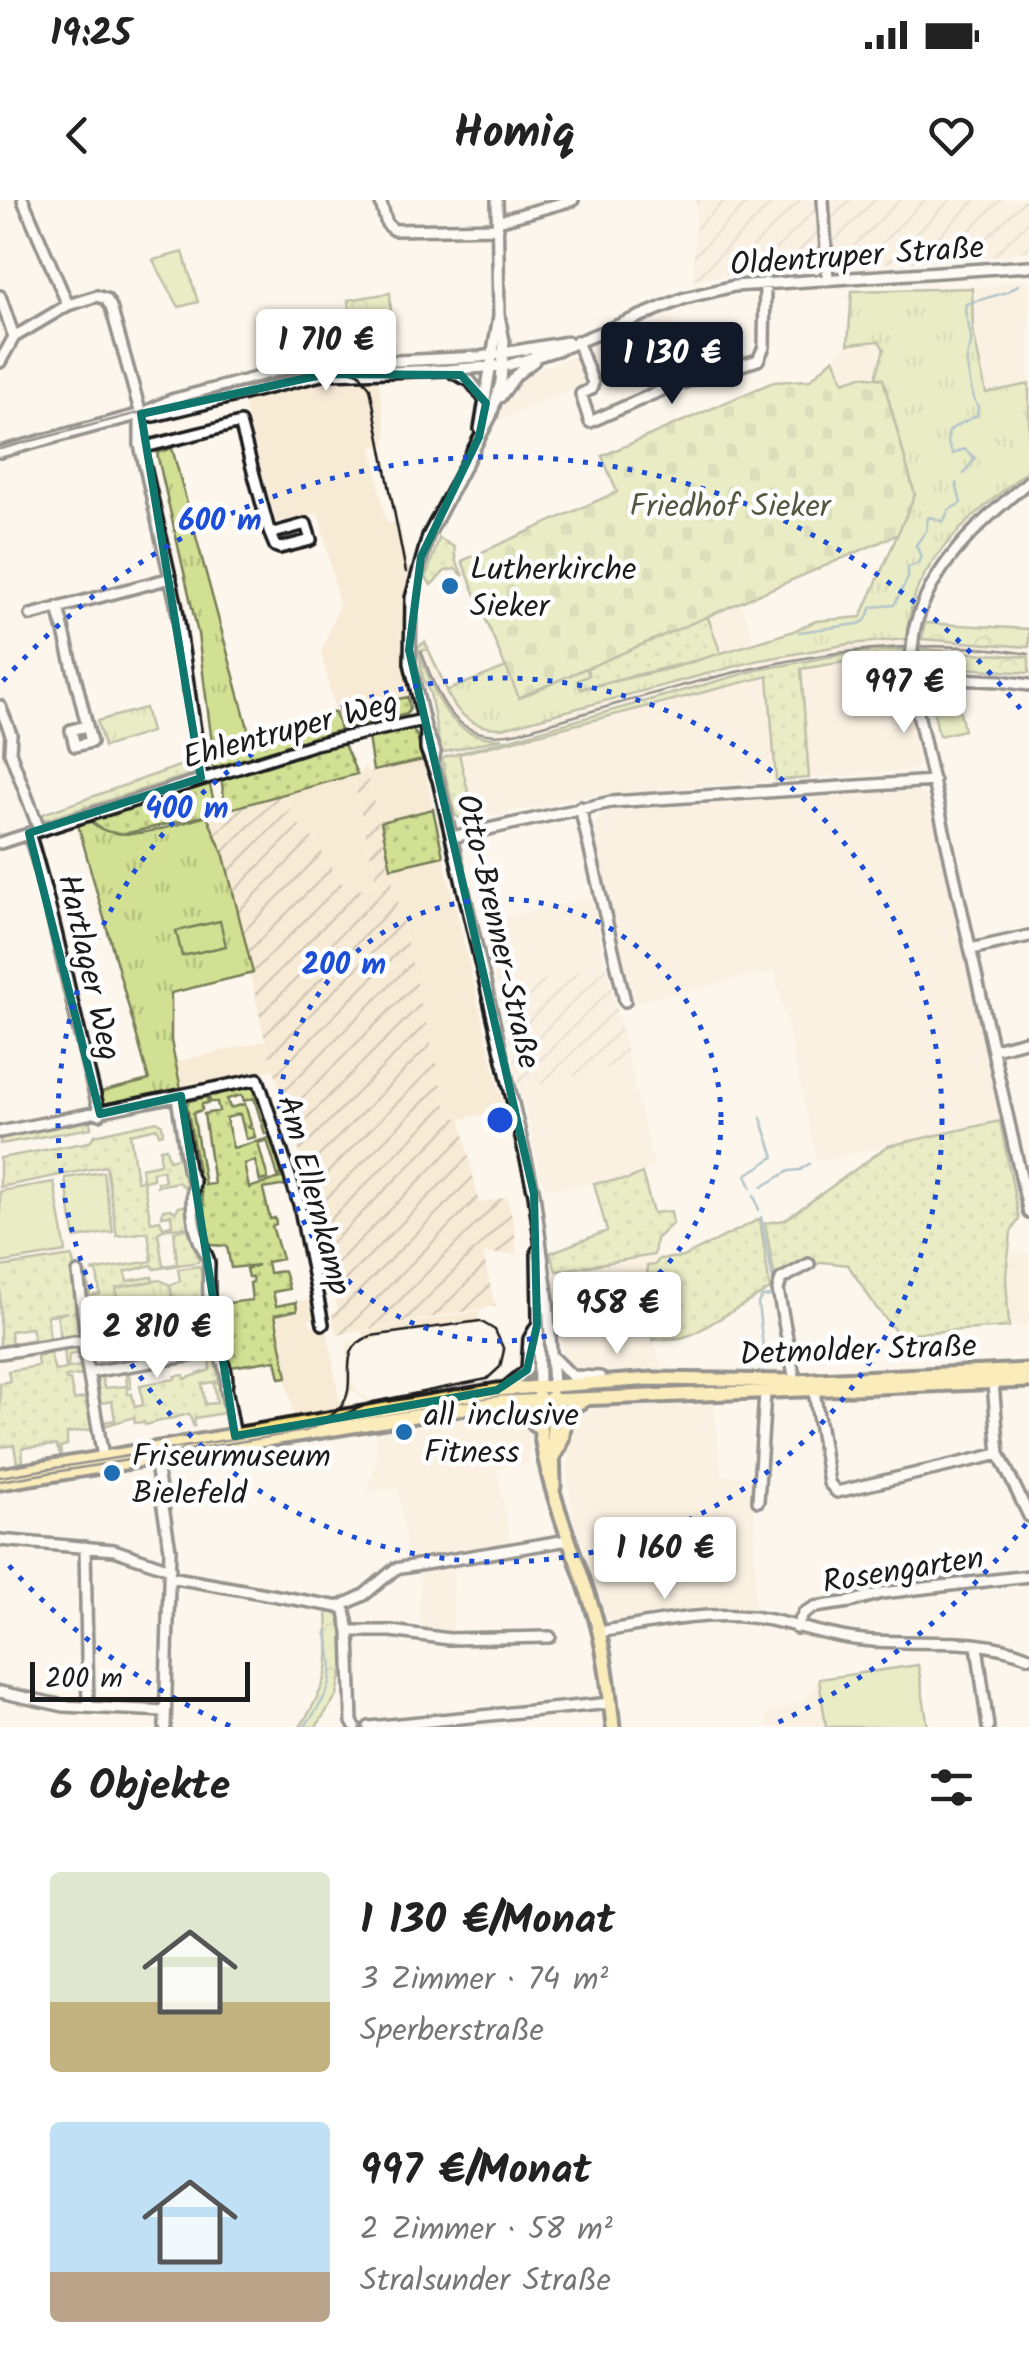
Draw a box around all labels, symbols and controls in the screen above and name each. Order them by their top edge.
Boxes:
text: 19:25 [50,5,131,65]
text: Homiq [454,99,575,171]
icon: back [50,108,105,163]
icon: heart [924,108,979,163]
street label: Oldentruper Straße [728,223,986,292]
pin: 1 710 € [234,309,418,394]
text: 1 710 € [278,316,374,367]
pin: 1 130 € [580,322,764,407]
text: 1 130 € [623,329,721,380]
park label: Friedhof Sieker [630,482,833,533]
text: 600 m [178,498,262,546]
place label: Lutherkirche Sieker [470,545,636,633]
marker: Lutherkirche Sieker [439,575,461,597]
pin: 997 € [834,651,974,736]
text: 997 € [864,658,944,709]
street label: Ehlentruper Weg [177,678,404,785]
text: 400 m [145,786,229,834]
street label: Otto-Brenner-Straße [440,789,553,1074]
street label: Hartlager Weg [41,869,134,1066]
text: 200 m [302,942,386,990]
street label: Am Ellernkamp [261,1090,364,1301]
centre of rings [482,1102,518,1138]
pin: 958 € [547,1272,687,1357]
text: 958 € [575,1279,659,1330]
pin: 2 810 € [65,1296,249,1381]
text: 2 810 € [103,1303,211,1354]
street label: Detmolder Straße [739,1322,977,1381]
place label: all inclusive Fitness [424,1391,579,1479]
marker: all inclusive Fitness [393,1421,415,1443]
place label: Friseurmuseum Bielefeld [132,1432,331,1520]
marker: Friseurmuseum Bielefeld [101,1462,123,1484]
pin: 1 160 € [573,1517,757,1602]
text: 1 160 € [616,1524,714,1575]
street label: Rosengarten [819,1534,988,1609]
scale bar [30,1657,250,1702]
text: 200 m [45,1657,123,1702]
text: 6 Objekte [50,1754,230,1821]
icon: filters [924,1760,979,1815]
text: 1 130 €/Monat [360,1888,615,1955]
icon: home [130,1912,250,2032]
text: 3 Zimmer · 74 m² [360,1955,608,2006]
text: Sperberstraße [360,2006,544,2057]
text: 997 €/Monat [360,2138,592,2205]
icon: home [130,2162,250,2282]
text: 2 Zimmer · 58 m² [360,2205,613,2256]
text: Stralsunder Straße [360,2256,611,2307]

